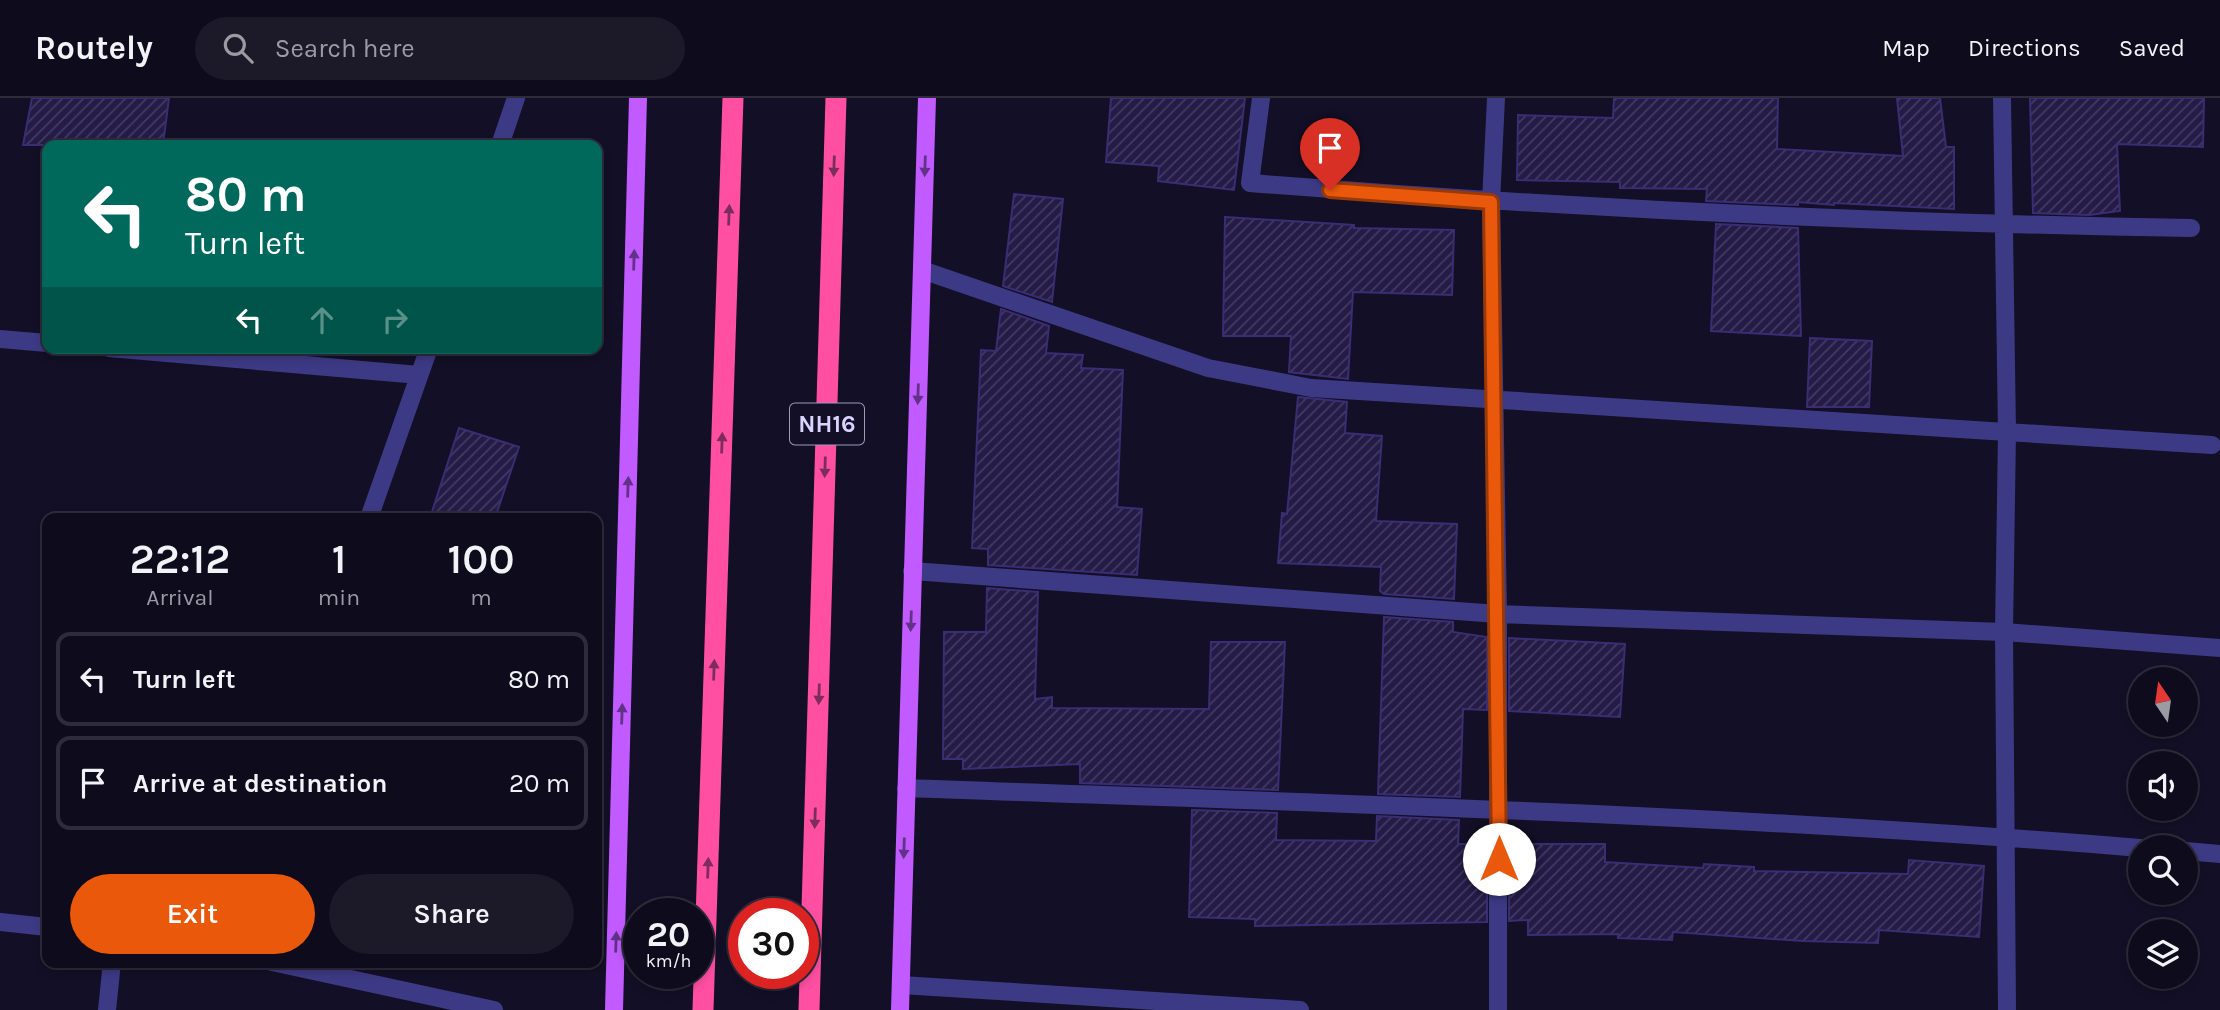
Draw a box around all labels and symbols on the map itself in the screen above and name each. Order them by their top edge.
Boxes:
pin [1300,118,1360,190]
one-way arrow [829,155,840,177]
one-way arrow [919,155,930,177]
one-way arrow [723,204,735,226]
one-way arrow [628,248,640,270]
one-way arrow [912,383,924,405]
road number: NH16 [790,404,864,444]
one-way arrow [716,431,727,453]
one-way arrow [820,456,831,478]
one-way arrow [622,476,634,498]
one-way arrow [905,610,917,632]
one-way arrow [709,659,720,681]
north arrow [2128,667,2198,737]
one-way arrow [813,684,824,706]
one-way arrow [616,703,627,725]
one-way arrow [809,807,821,829]
position arrow [1462,822,1536,896]
one-way arrow [899,838,910,860]
one-way arrow [702,857,713,879]
speed limit sign: 30 [728,898,819,989]
one-way arrow [610,931,621,953]

